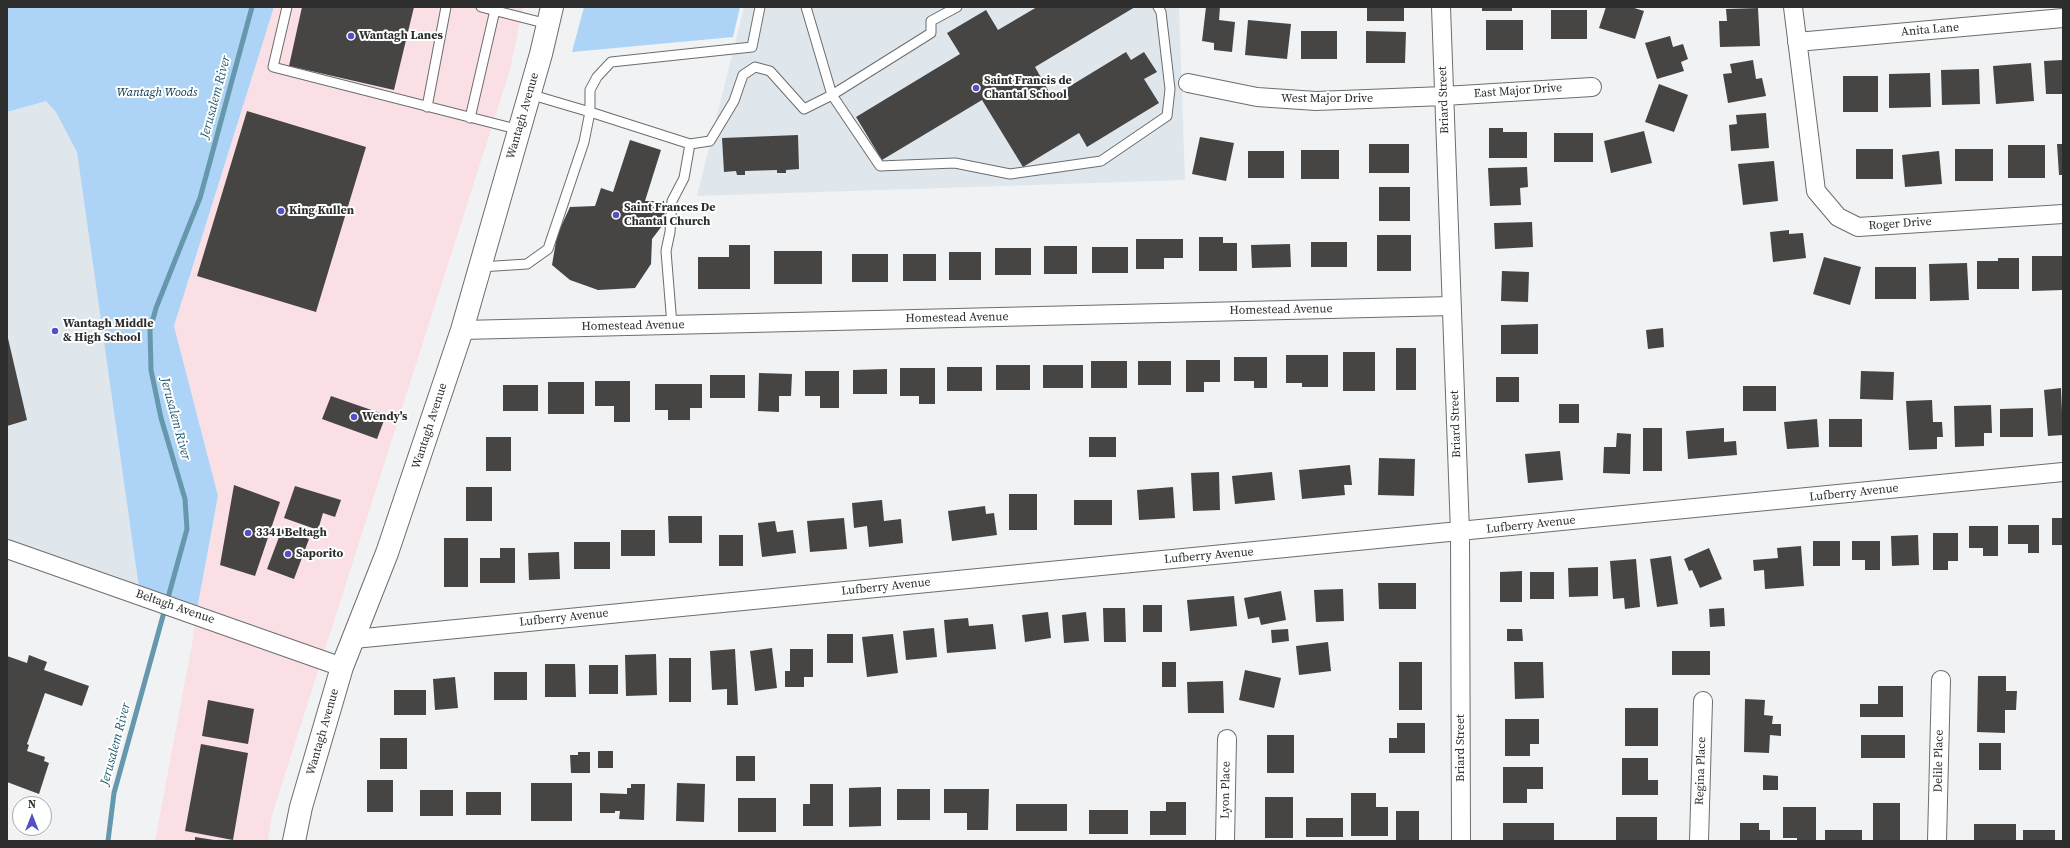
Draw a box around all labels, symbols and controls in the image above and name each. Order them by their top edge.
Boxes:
street label: Anita Lane [1900,20,1960,40]
place label: Wantagh Lanes [359,29,443,43]
marker: Wantagh Lanes [346,31,356,41]
water label: Jerusalem River [197,54,235,140]
street label: Briard Street [1436,66,1452,134]
street label: Wantagh Avenue [504,71,542,161]
place label: Saint Francis de Chantal School [984,74,1072,102]
street label: East Major Drive [1473,81,1563,101]
marker: Saint Francis de Chantal School [971,83,981,93]
park label: Wantagh Woods [117,86,197,100]
street label: West Major Drive [1281,92,1373,106]
place label: Saint Frances De Chantal Church [624,201,715,229]
place label: King Kullen [289,204,354,218]
marker: King Kullen [276,206,286,216]
marker: Saint Frances De Chantal Church [611,210,621,220]
street label: Roger Drive [1868,215,1932,233]
street label: Homestead Avenue [1229,302,1333,318]
street label: Homestead Avenue [905,310,1009,326]
place label: Wantagh Middle & High School [63,317,153,345]
street label: Homestead Avenue [581,318,685,334]
marker: Wantagh Middle & High School [50,326,60,336]
water label: Jerusalem River [156,376,194,462]
street label: Wantagh Avenue [409,381,451,471]
street label: Briard Street [1448,390,1464,458]
place label: Wendy's [362,410,407,424]
marker: Wendy's [349,412,359,422]
street label: Lufberry Avenue [1809,481,1899,505]
street label: Lufberry Avenue [1486,513,1576,537]
place label: 3341 Beltagh [256,526,327,540]
marker: 3341 Beltagh [243,528,253,538]
street label: Lufberry Avenue [1164,545,1254,567]
place label: Saporito [296,547,343,561]
marker: Saporito [283,549,293,559]
street label: Lufberry Avenue [841,575,931,599]
street label: Beltagh Avenue [134,587,216,627]
street label: Lufberry Avenue [519,606,609,630]
street label: Wantagh Avenue [304,687,342,777]
water label: Jerusalem River [97,701,135,787]
street label: Briard Street [1454,714,1468,782]
street label: Delile Place [1931,729,1947,793]
street label: Regina Place [1693,737,1709,805]
street label: Lyon Place [1218,761,1234,819]
north arrow [12,796,52,836]
text: N [28,797,36,812]

